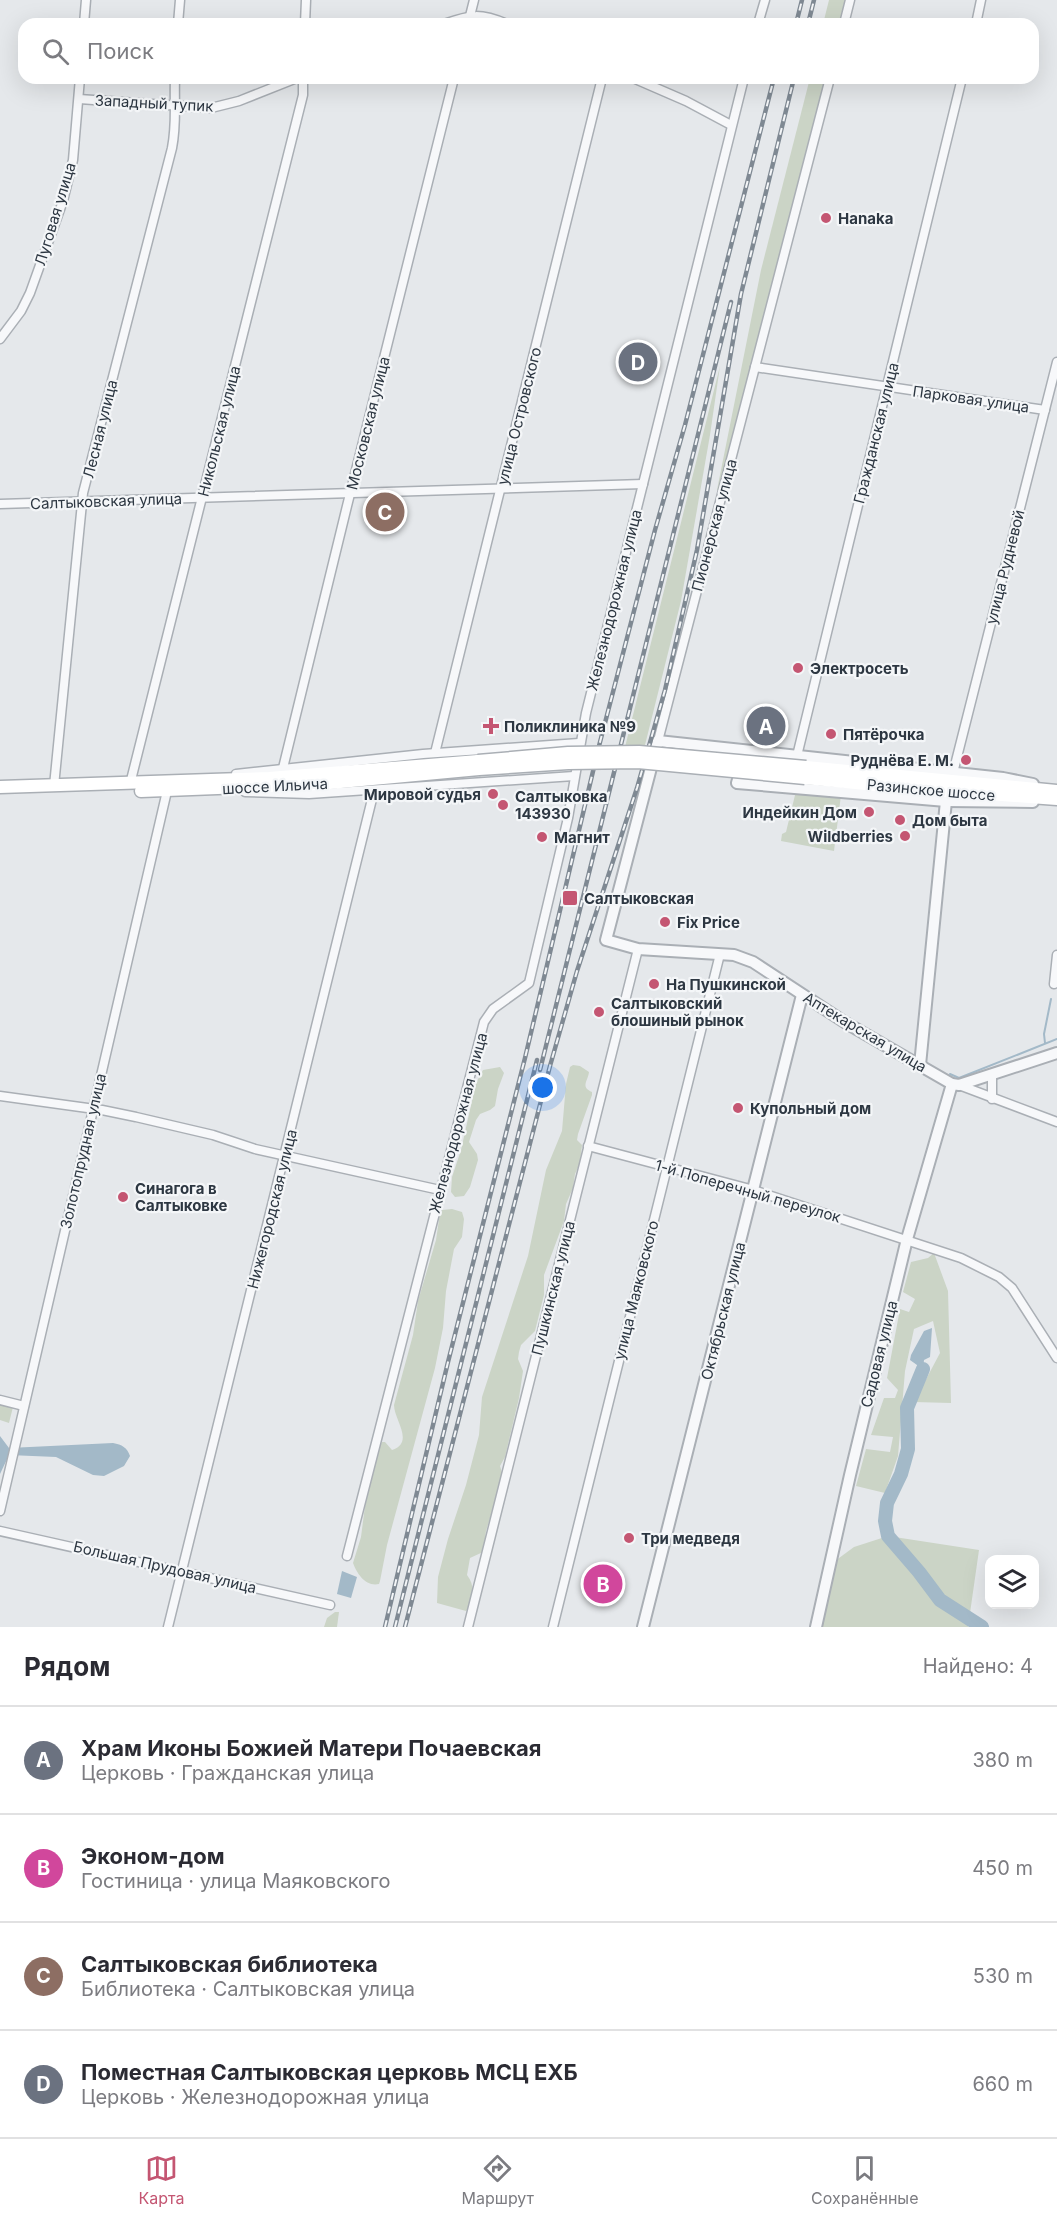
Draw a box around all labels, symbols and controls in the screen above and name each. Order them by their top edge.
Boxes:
search box [18,18,1039,84]
icon: search [39,35,72,68]
text: Поиск [87,38,154,64]
street label: Западный тупик [94,90,214,116]
street label: Луговая улица [30,160,80,268]
place label: Hanaka [838,209,893,228]
marker: Hanaka [819,211,833,225]
pin: D [618,340,658,385]
street label: улица Островского [493,345,545,487]
street label: Московская улица [342,354,394,492]
street label: Гражданская улица [849,360,903,506]
street label: Никольская улица [194,364,244,498]
street label: Лесная улица [79,378,121,480]
street label: Парковая улица [911,381,1031,417]
street label: Пионерская улица [687,457,741,593]
street label: Салтыковская улица [30,489,182,513]
pin: C [366,490,404,534]
street label: Железнодорожная улица [582,507,646,693]
street label: улица Рудневой [982,508,1028,626]
place label: Электросеть [810,659,909,678]
marker: Электросеть [791,661,805,675]
pin: A [746,704,786,748]
marker: Поликлиника №9 [482,717,500,735]
place label: Поликлиника №9 [504,717,636,736]
place label: Пятёрочка [843,725,924,744]
marker: Пятёрочка [824,727,838,741]
place label: Руднёва Е. М. [851,751,954,770]
marker: Руднёва Е. М. [959,753,973,767]
street label: шоссе Ильича [222,774,328,798]
street label: Разинское шоссе [866,775,996,805]
place label: Мировой судья [364,785,481,804]
marker: Мировой судья [486,787,500,801]
place label: Салтыковка 143930 [515,787,607,823]
marker: Салтыковка 143930 [496,798,510,812]
place label: Индейкин Дом [743,803,857,822]
marker: Индейкин Дом [862,805,876,819]
place label: Дом быта [912,811,987,830]
marker: Дом быта [893,813,907,827]
place label: Wildberries [808,827,893,846]
place label: Магнит [554,828,610,847]
marker: Wildberries [898,829,912,843]
marker: Магнит [535,830,549,844]
marker: Салтыковская [561,889,579,907]
place label: Салтыковская [584,889,694,908]
place label: Fix Price [677,913,740,932]
marker: Fix Price [658,915,672,929]
place label: На Пушкинской [666,975,786,994]
marker: На Пушкинской [647,977,661,991]
street label: Аптекарская улица [800,988,930,1076]
place label: Салтыковский блошиный рынок [611,994,744,1030]
marker: Салтыковский блошиный рынок [592,1005,606,1019]
street label: Железнодорожная улица [425,1031,491,1215]
street label: Золотопрудная улица [56,1071,110,1231]
your location [528,1073,557,1102]
place label: Купольный дом [750,1099,871,1118]
marker: Купольный дом [731,1101,745,1115]
street label: Нижегородская улица [243,1127,301,1291]
street label: 1-й Поперечный переулок [653,1155,843,1227]
place label: Синагога в Салтыковке [135,1179,227,1215]
marker: Синагога в Салтыковке [116,1190,130,1204]
street label: улица Маяковского [609,1218,663,1362]
street label: Пушкинская улица [527,1219,579,1357]
street label: Октябрьская улица [697,1240,749,1382]
street label: Садовая улица [856,1298,902,1410]
place label: Три медведя [641,1529,740,1548]
marker: Три медведя [622,1531,636,1545]
street label: Большая Прудовая улица [72,1537,258,1597]
map controls [985,1555,1039,1609]
button: layers [985,1555,1039,1609]
pin: B [584,1562,622,1606]
text: Рядом [24,1651,110,1682]
text: Найдено: 4 [923,1654,1033,1678]
text: Храм Иконы Божией Матери Почаевская [81,1735,541,1761]
text: A [36,1748,51,1772]
text: 380 m [973,1748,1033,1772]
text: Церковь · Гражданская улица [81,1761,374,1785]
text: Эконом-дом [81,1843,225,1869]
text: B [37,1856,50,1880]
text: 450 m [972,1856,1033,1880]
text: Гостиница · улица Маяковского [81,1869,390,1893]
text: Салтыковская библиотека [81,1951,378,1977]
text: C [36,1964,51,1988]
text: 530 m [973,1964,1033,1988]
text: Библиотека · Салтыковская улица [81,1977,415,2001]
text: Поместная Салтыковская церковь МСЦ ЕХБ [81,2059,578,2085]
text: D [36,2072,51,2096]
text: 660 m [972,2072,1033,2096]
text: Церковь · Железнодорожная улица [81,2085,430,2109]
tab: Карта [139,2152,184,2208]
tab: Маршрут [461,2152,534,2208]
tab: Сохранённые [811,2152,918,2208]

